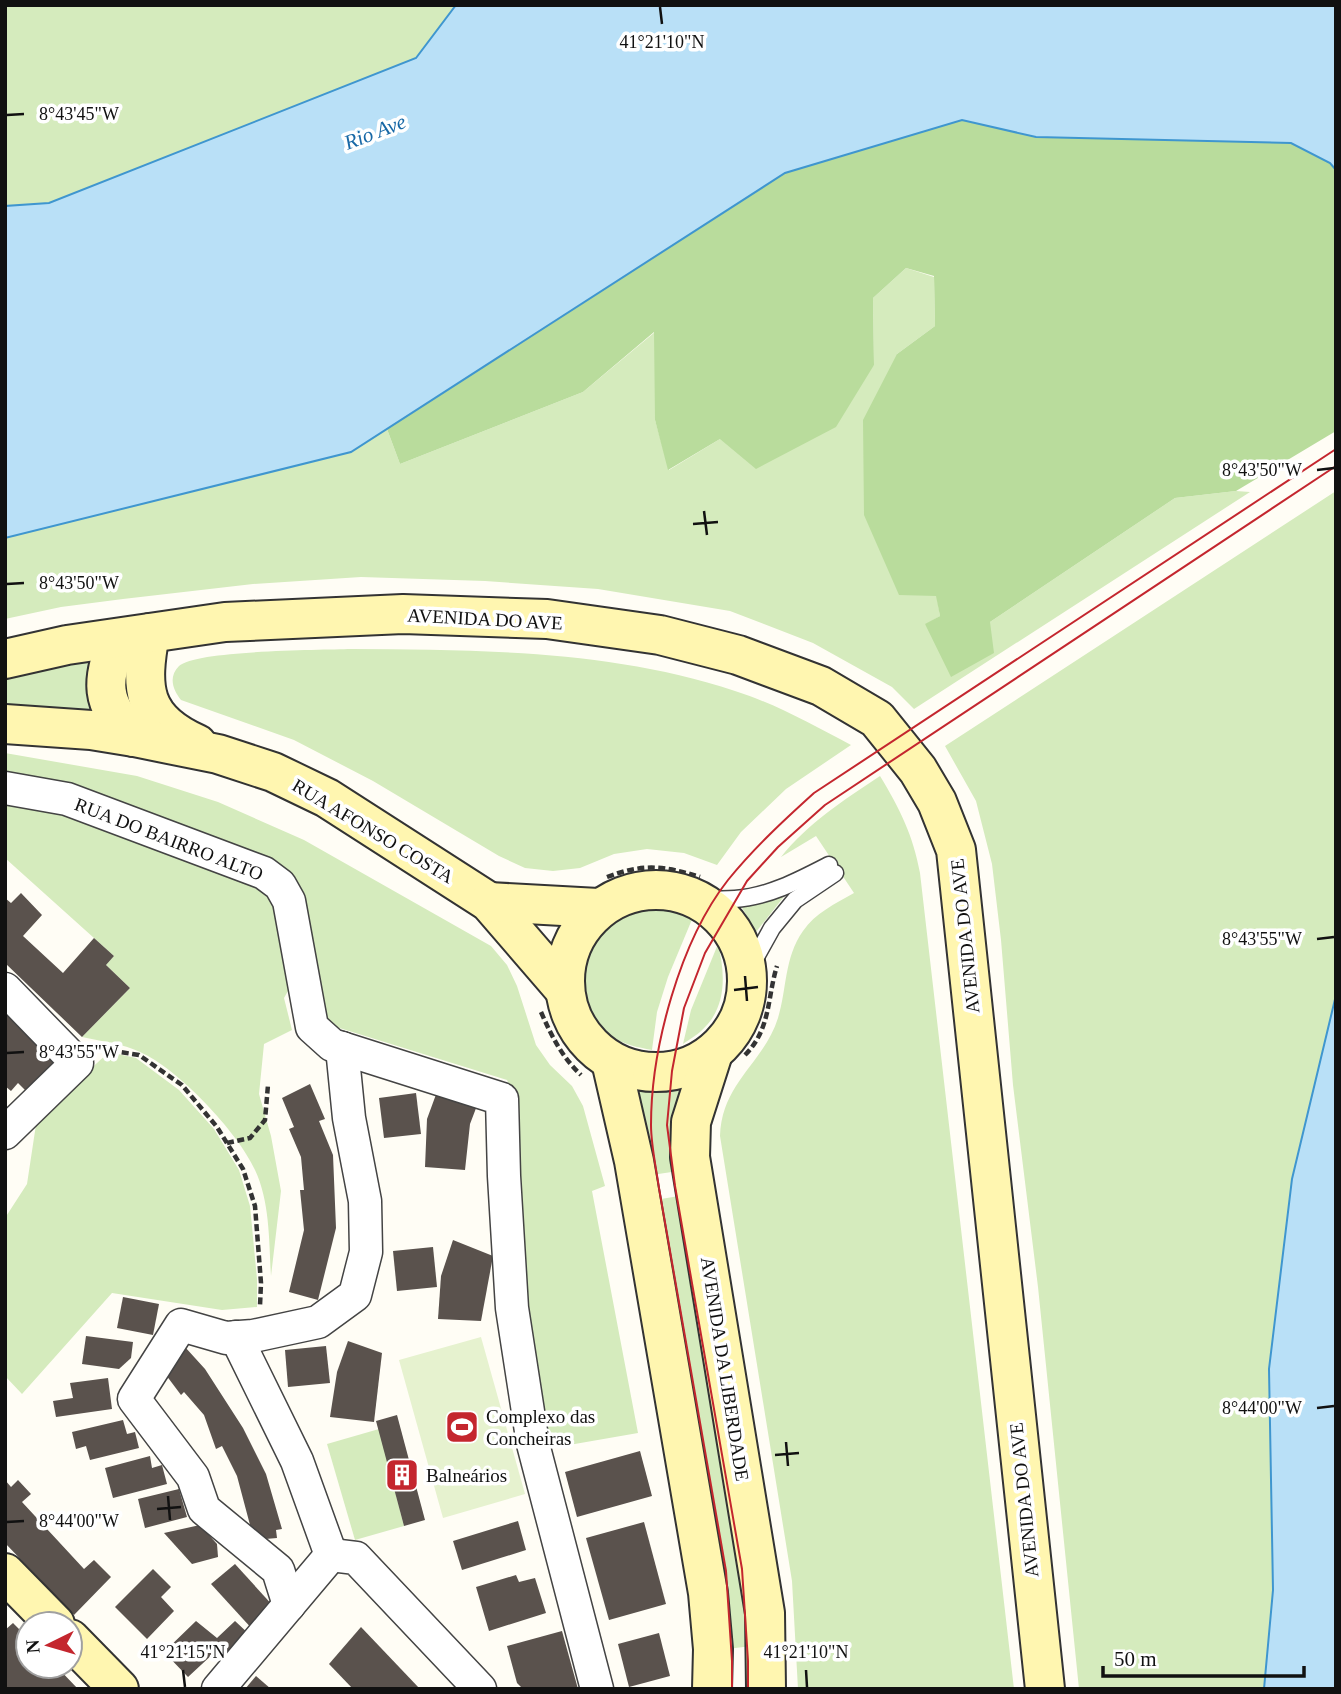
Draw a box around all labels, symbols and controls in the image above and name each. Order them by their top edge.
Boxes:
text: 41°21'10"N [620,32,704,52]
text: 8°43'45"W [39,104,119,124]
water label: Rio Ave [340,109,409,155]
text: 8°43'50"W [1222,460,1302,480]
text: 8°43'50"W [39,573,119,593]
street label: AVENIDA DO AVE [407,604,563,634]
street label: RUA AFONSO COSTA [289,775,458,888]
street label: RUA DO BAIRRO ALTO [72,793,266,885]
street label: AVENIDA DO AVE [946,858,984,1014]
text: 8°43'55"W [1222,929,1302,949]
text: 8°43'55"W [39,1042,119,1062]
street label: AVENIDA DA LIBERDADE [697,1255,753,1483]
text: 8°44'00"W [1222,1398,1302,1418]
place label: Complexo das Concheiras [486,1406,595,1449]
sports icon: Complexo das Concheiras [443,1408,481,1446]
street label: AVENIDA DO AVE [1005,1422,1043,1578]
building icon: Balneários [383,1456,421,1494]
place label: Balneários [426,1465,507,1486]
text: 8°44'00"W [39,1511,119,1531]
north arrow [14,1610,84,1680]
scale bar [1103,1634,1304,1678]
text: N [21,1638,44,1654]
text: 41°21'15"N [141,1642,225,1662]
text: 41°21'10"N [764,1642,848,1662]
text: 50 m [1114,1647,1157,1671]

